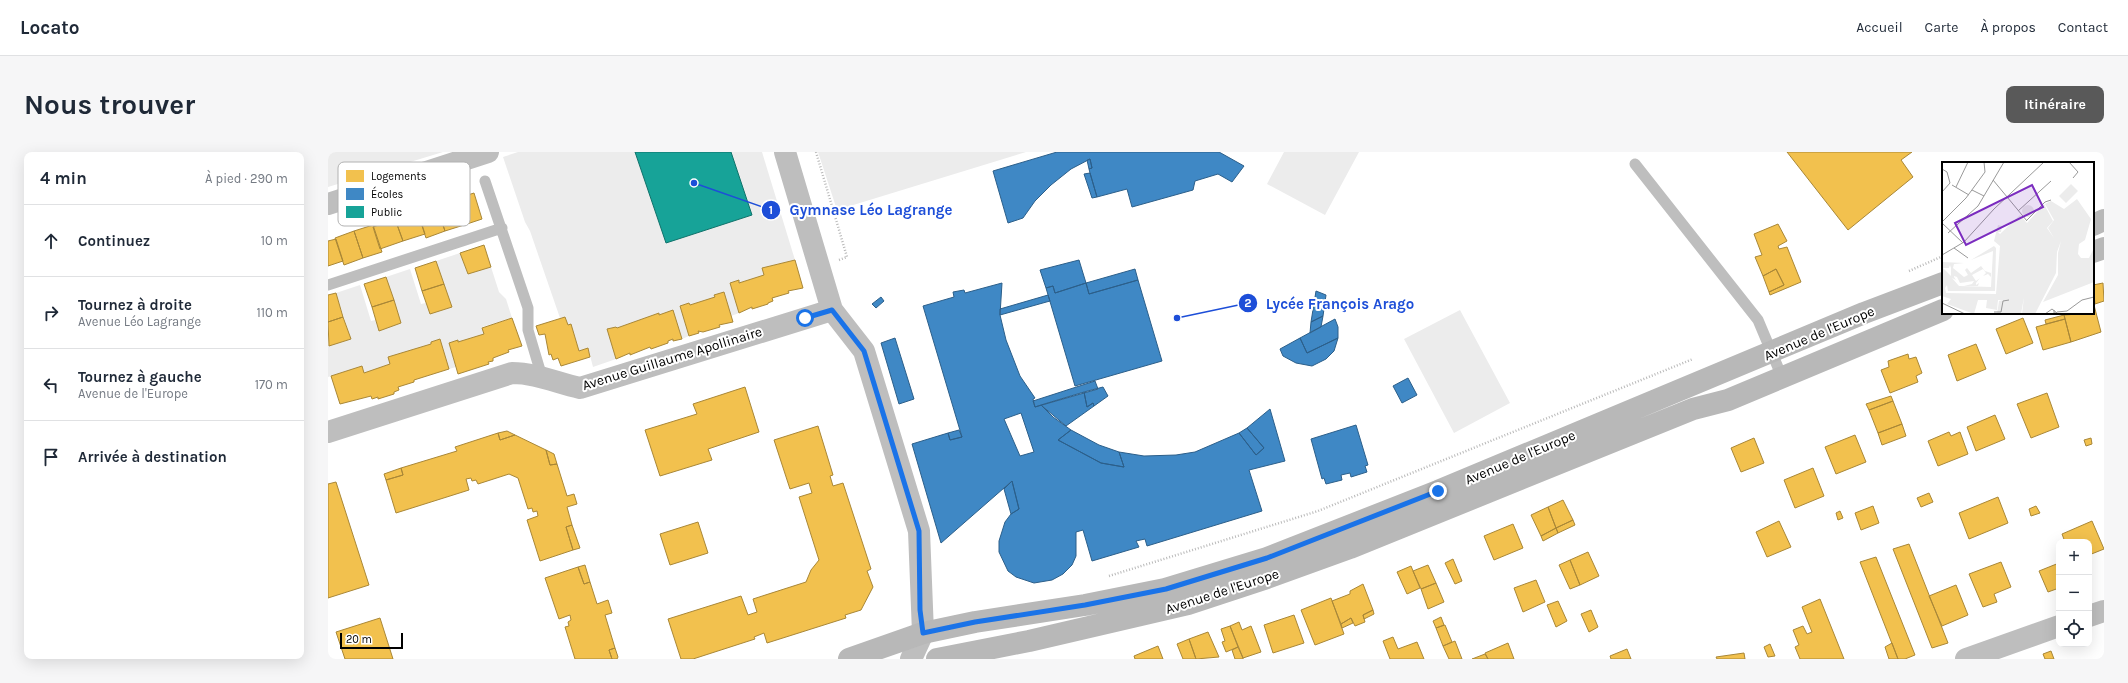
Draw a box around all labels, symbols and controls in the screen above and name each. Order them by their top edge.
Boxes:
text: Locato [20,17,80,39]
text: Accueil [1856,19,1903,36]
text: Carte [1925,19,1958,36]
text: À propos [1980,19,2036,36]
text: Contact [2058,19,2108,36]
button: Itinéraire [2006,86,2104,123]
text: Nous trouver [24,88,195,121]
legend [338,162,470,226]
inset map [1942,162,2094,314]
text: 4 min [40,168,87,188]
text: Logements [371,170,427,183]
text: À pied · 290 m [205,171,288,186]
text: Écoles [371,186,404,201]
callout: Gymnase Léo Lagrange [761,197,960,224]
text: Gymnase Léo Lagrange [790,201,953,219]
text: 1 [769,203,773,217]
text: Public [371,206,403,219]
icon: ahead [40,230,62,252]
text: Continuez [78,232,150,250]
text: 10 m [261,233,288,248]
callout: Lycée François Arago [1238,290,1422,317]
text: Lycée François Arago [1266,295,1414,313]
text: Tournez à droite [78,296,192,314]
text: 2 [1244,296,1252,310]
icon: right [40,302,62,324]
street label: Avenue de l'Europe [1761,302,1877,364]
text: 110 m [256,305,288,320]
route start [796,309,814,327]
text: Avenue Léo Lagrange [78,314,201,329]
street label: Avenue Guillaume Apollinaire [580,323,764,394]
text: Tournez à gauche [78,368,202,386]
icon: left [40,374,62,396]
text: 170 m [255,377,288,392]
text: Avenue de l'Europe [78,386,188,401]
street label: Avenue de l'Europe [1462,426,1578,488]
icon: arrive [40,446,62,468]
text: Arrivée à destination [78,448,227,466]
route end [1429,482,1447,500]
map controls [2056,539,2092,647]
button: + [2056,539,2092,575]
street label: Avenue de l'Europe [1163,565,1281,618]
button: − [2056,575,2092,611]
button: locate [2056,611,2092,647]
scale bar [340,631,403,650]
text: 20 m [346,633,372,646]

